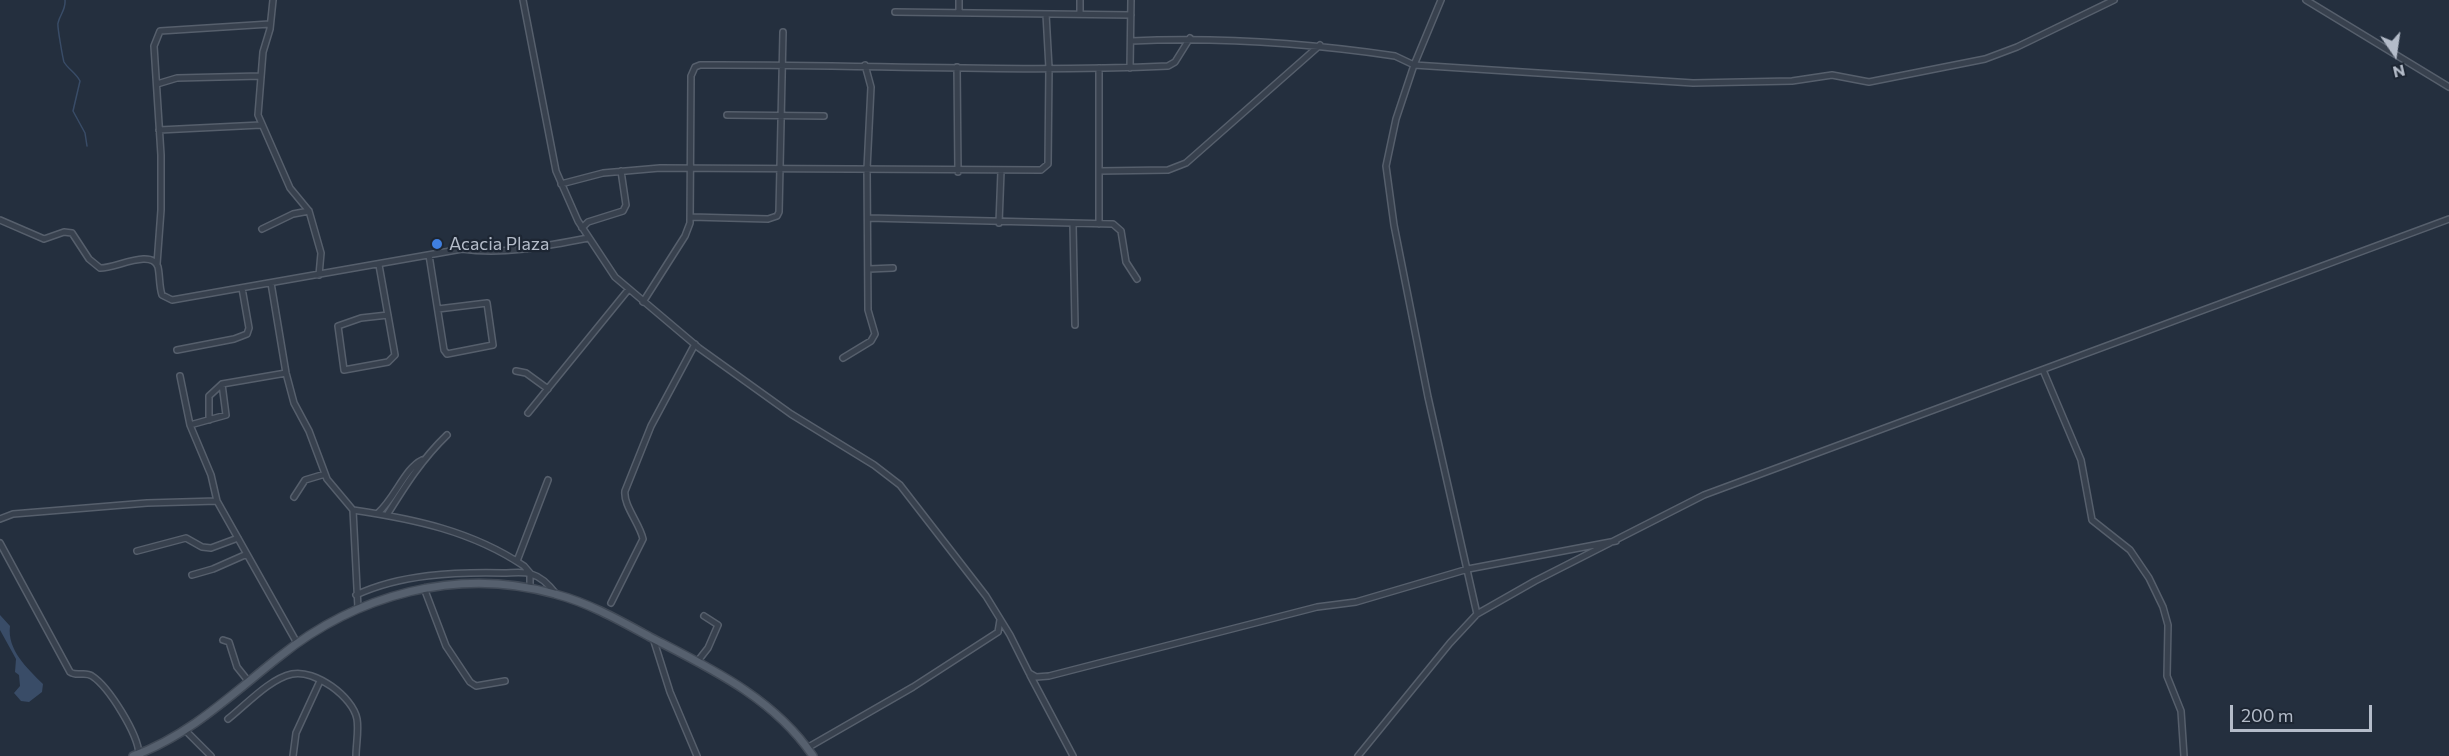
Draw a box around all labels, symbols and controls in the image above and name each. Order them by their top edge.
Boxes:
north arrow [2365,24,2425,84]
text: N [2391,61,2407,83]
place label: Acacia Plaza [449,233,549,255]
marker: Acacia Plaza [430,237,444,251]
scale bar [2233,693,2376,731]
text: 200 m [2241,704,2294,726]

